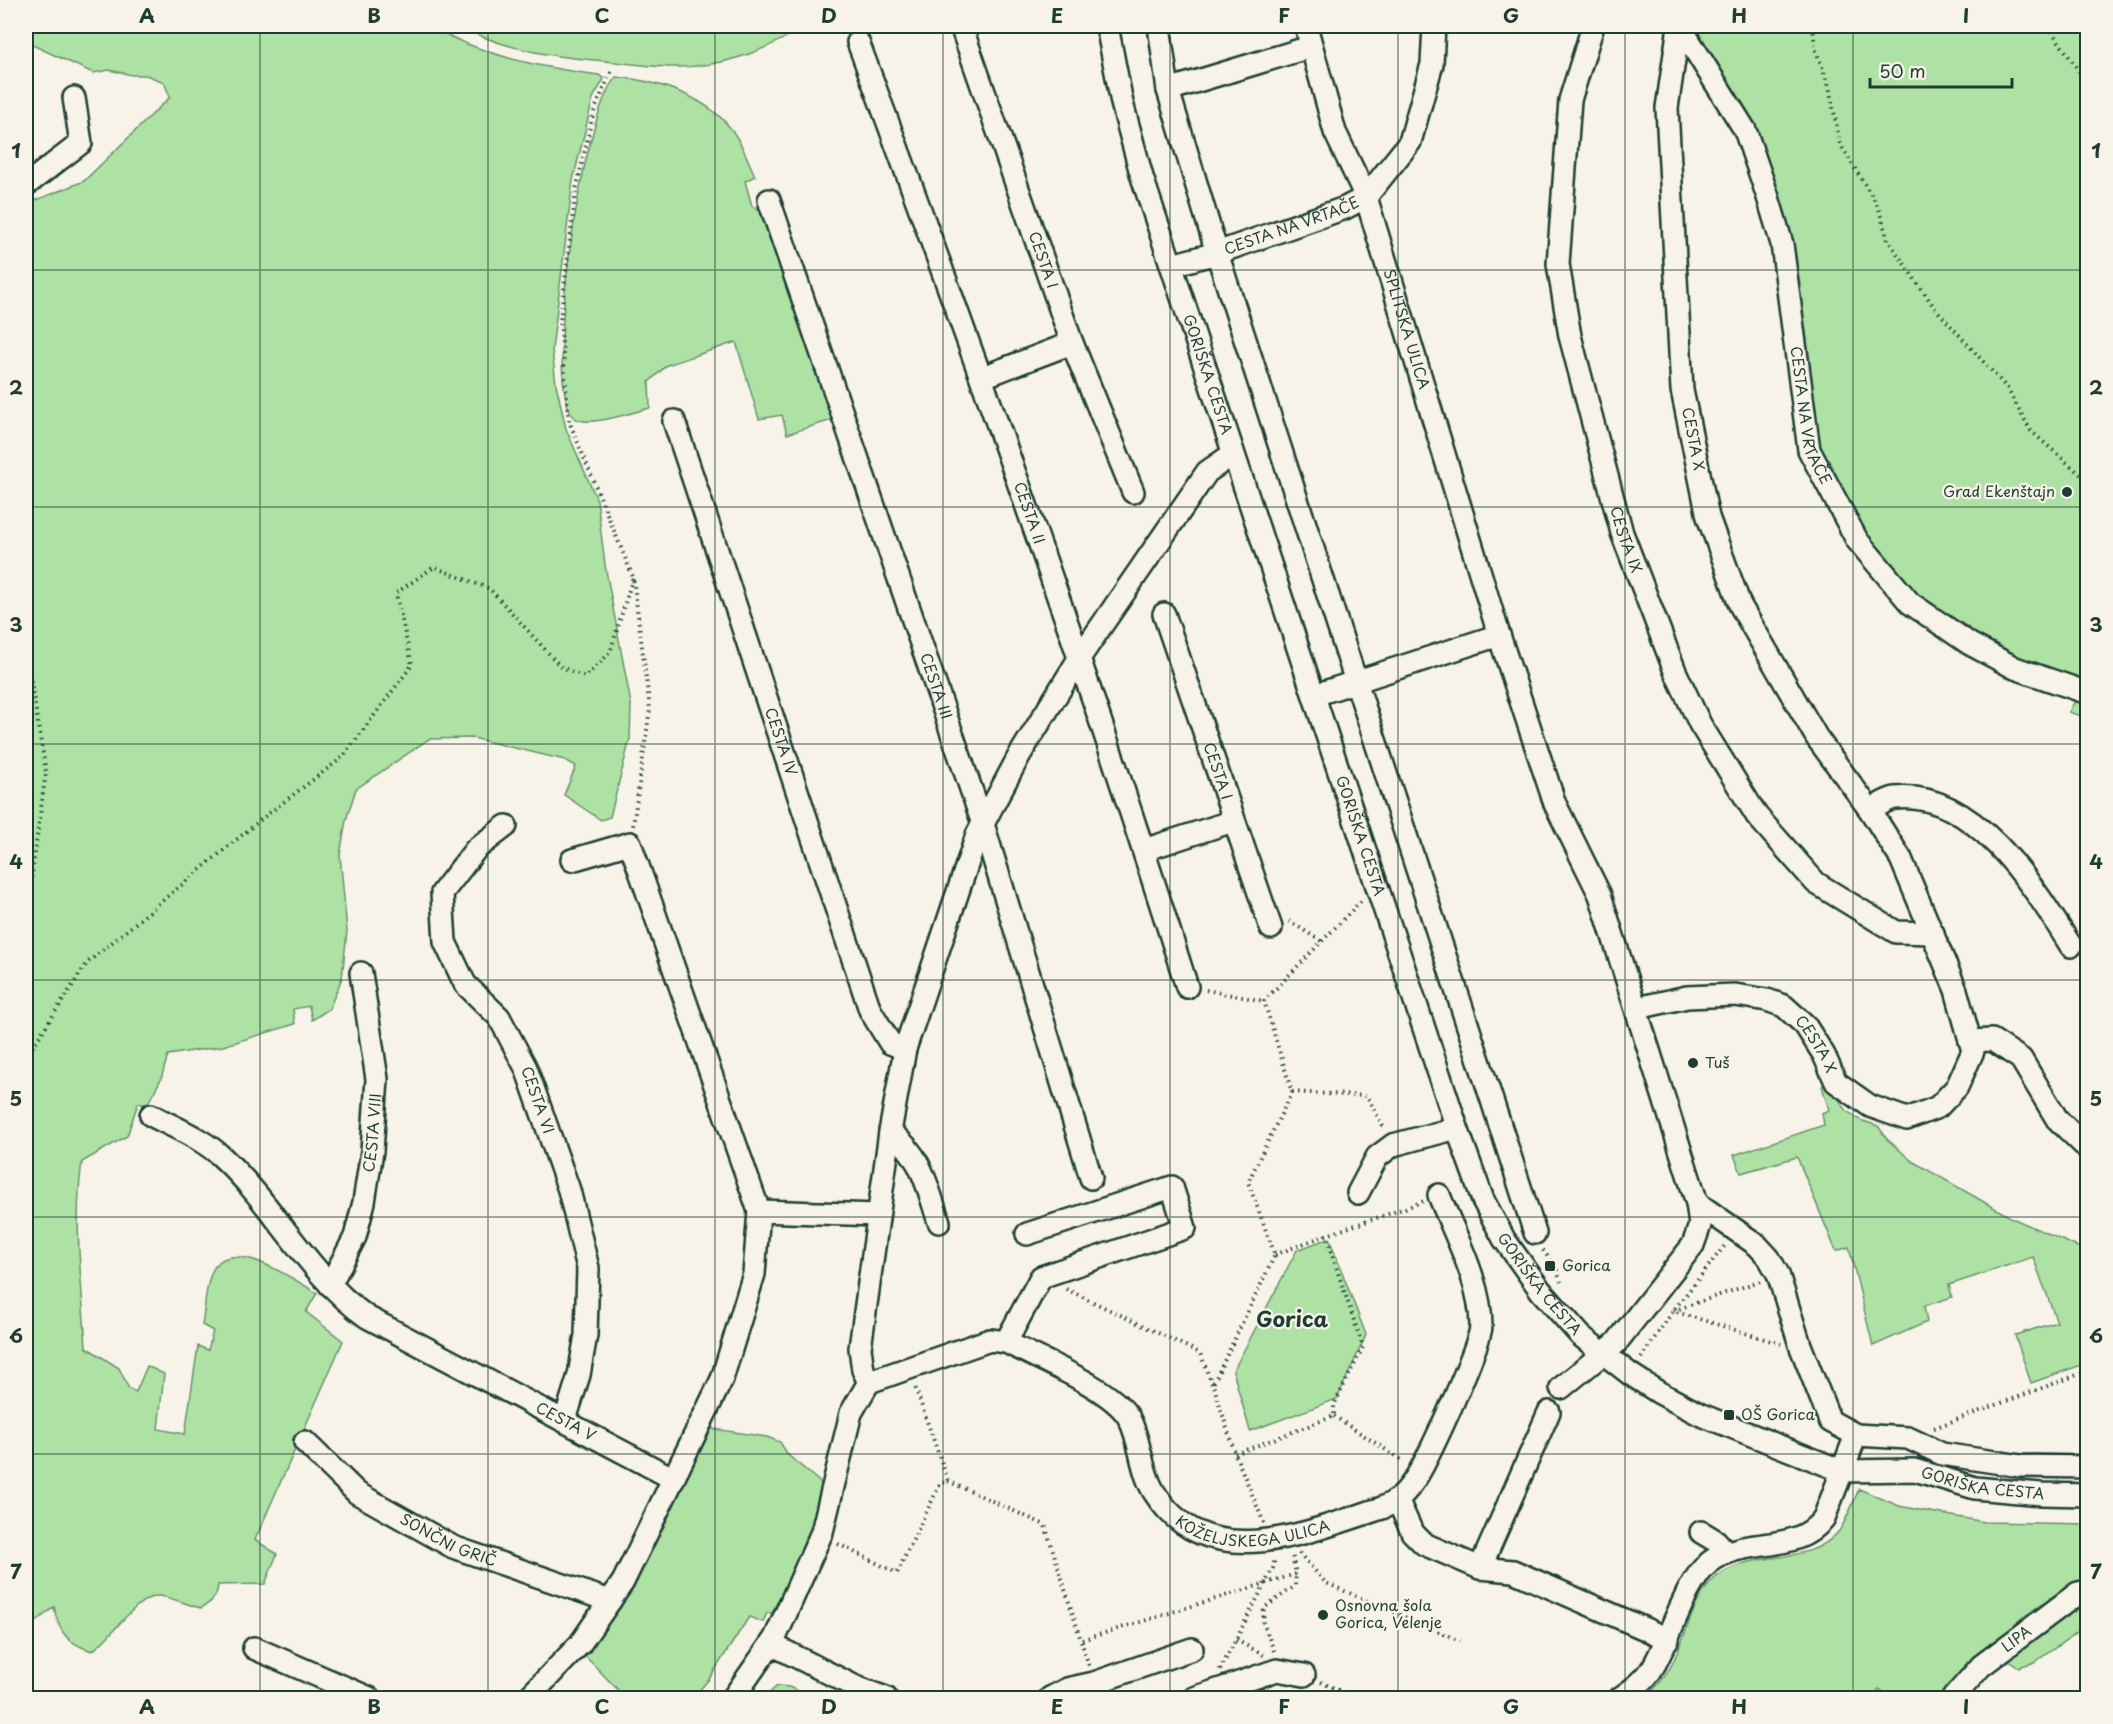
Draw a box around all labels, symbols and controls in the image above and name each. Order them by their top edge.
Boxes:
text: A [139,0,155,30]
text: B [367,0,381,30]
text: C [594,0,610,30]
text: D [821,0,837,30]
text: E [1051,0,1063,30]
text: F [1278,0,1290,30]
text: G [1503,0,1519,30]
text: H [1731,0,1747,30]
text: I [1963,0,1969,30]
scale bar [1870,51,2012,89]
text: 50 m [1879,57,1926,84]
text: 1 [11,135,21,165]
text: 1 [2091,135,2101,165]
street label: CESTA NA VRTAČE [1220,190,1363,260]
street label: CESTA I [1024,228,1065,291]
street label: SPLITSKA ULICA [1378,266,1437,392]
street label: GORIŠKA CESTA [1178,311,1239,437]
street label: CESTA NA VRTAČE [1786,345,1838,488]
text: 2 [9,372,23,402]
text: 2 [2089,372,2103,402]
street label: CESTA X [1677,405,1712,472]
street label: CESTA II [1009,478,1052,547]
place label: Grad Ekenštajn [1943,479,2055,502]
marker: Grad Ekenštajn [2060,485,2074,499]
street label: CESTA IX [1605,503,1649,576]
text: 3 [9,609,23,639]
text: 3 [2089,609,2103,639]
street label: CESTA III [915,649,959,722]
street label: CESTA IV [760,704,804,778]
street label: CESTA I [1199,739,1239,802]
street label: GORIŠKA CESTA [1331,772,1392,898]
text: 4 [9,846,23,876]
text: 4 [2089,846,2103,876]
street label: CESTA X [1791,1009,1843,1076]
place label: Tuš [1705,1050,1730,1073]
marker: Tuš [1686,1056,1700,1070]
street label: CESTA VI [516,1063,561,1136]
text: 5 [10,1083,22,1113]
text: 5 [2090,1083,2102,1113]
street label: CESTA VIII [356,1093,386,1174]
street label: GORIŠKA CESTA [1493,1227,1588,1340]
place label: Gorica [1562,1253,1611,1276]
marker: Gorica [1543,1259,1557,1273]
district label: Gorica [1256,1302,1328,1334]
text: 6 [9,1320,23,1350]
text: 6 [2089,1320,2103,1350]
street label: CESTA V [532,1395,601,1446]
place label: OŠ Gorica [1741,1402,1815,1425]
marker: OŠ Gorica [1722,1408,1736,1422]
street label: GORIŠKA CESTA [1919,1459,2045,1504]
street label: SONČNI GRIČ [396,1507,500,1571]
street label: KOŽELJSKEGA ULICA [1171,1509,1332,1552]
text: 7 [10,1556,22,1586]
text: 7 [2090,1556,2102,1586]
place label: Osnovna šola Gorica, Velenje [1335,1593,1442,1633]
marker: Osnovna šola Gorica, Velenje [1316,1608,1330,1622]
street label: LIPA [1996,1619,2036,1657]
text: A [139,1691,155,1721]
text: B [367,1691,381,1721]
text: C [594,1691,610,1721]
text: D [821,1691,837,1721]
text: E [1051,1691,1063,1721]
text: F [1278,1691,1290,1721]
text: G [1503,1691,1519,1721]
text: H [1731,1691,1747,1721]
text: I [1963,1691,1969,1721]

